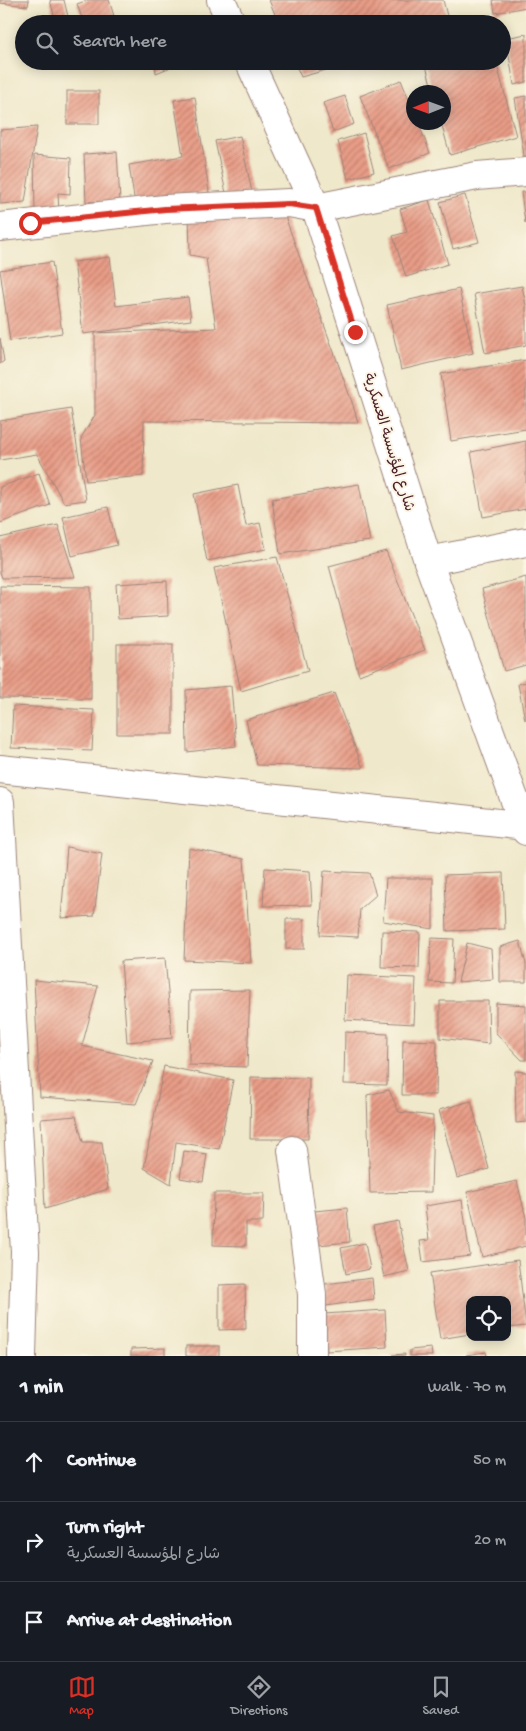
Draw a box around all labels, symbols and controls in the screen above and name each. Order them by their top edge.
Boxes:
search box [15,15,511,70]
icon: search [33,29,61,57]
text: Search here [73,31,167,54]
north arrow [406,85,451,130]
route start [19,212,42,235]
route end [344,321,367,344]
street label: شارع المؤسسة العسكرية [358,371,418,514]
map controls [466,1296,511,1341]
button: locate [466,1296,511,1341]
text: 1 min [20,1376,63,1401]
text: Walk · 70 m [428,1379,506,1398]
icon: ahead [20,1448,48,1476]
text: Continue [67,1450,136,1473]
text: 50 m [473,1452,506,1471]
text: Turn right [67,1517,143,1540]
icon: right [20,1528,48,1556]
text: 20 m [474,1532,506,1551]
text: شارع المؤسسة العسكرية [67,1546,220,1565]
icon: arrive [20,1608,48,1636]
text: Arrive at destination [67,1610,231,1633]
tab: Map [68,1673,96,1720]
tab: Directions [231,1673,288,1720]
tab: Saved [423,1673,458,1720]

